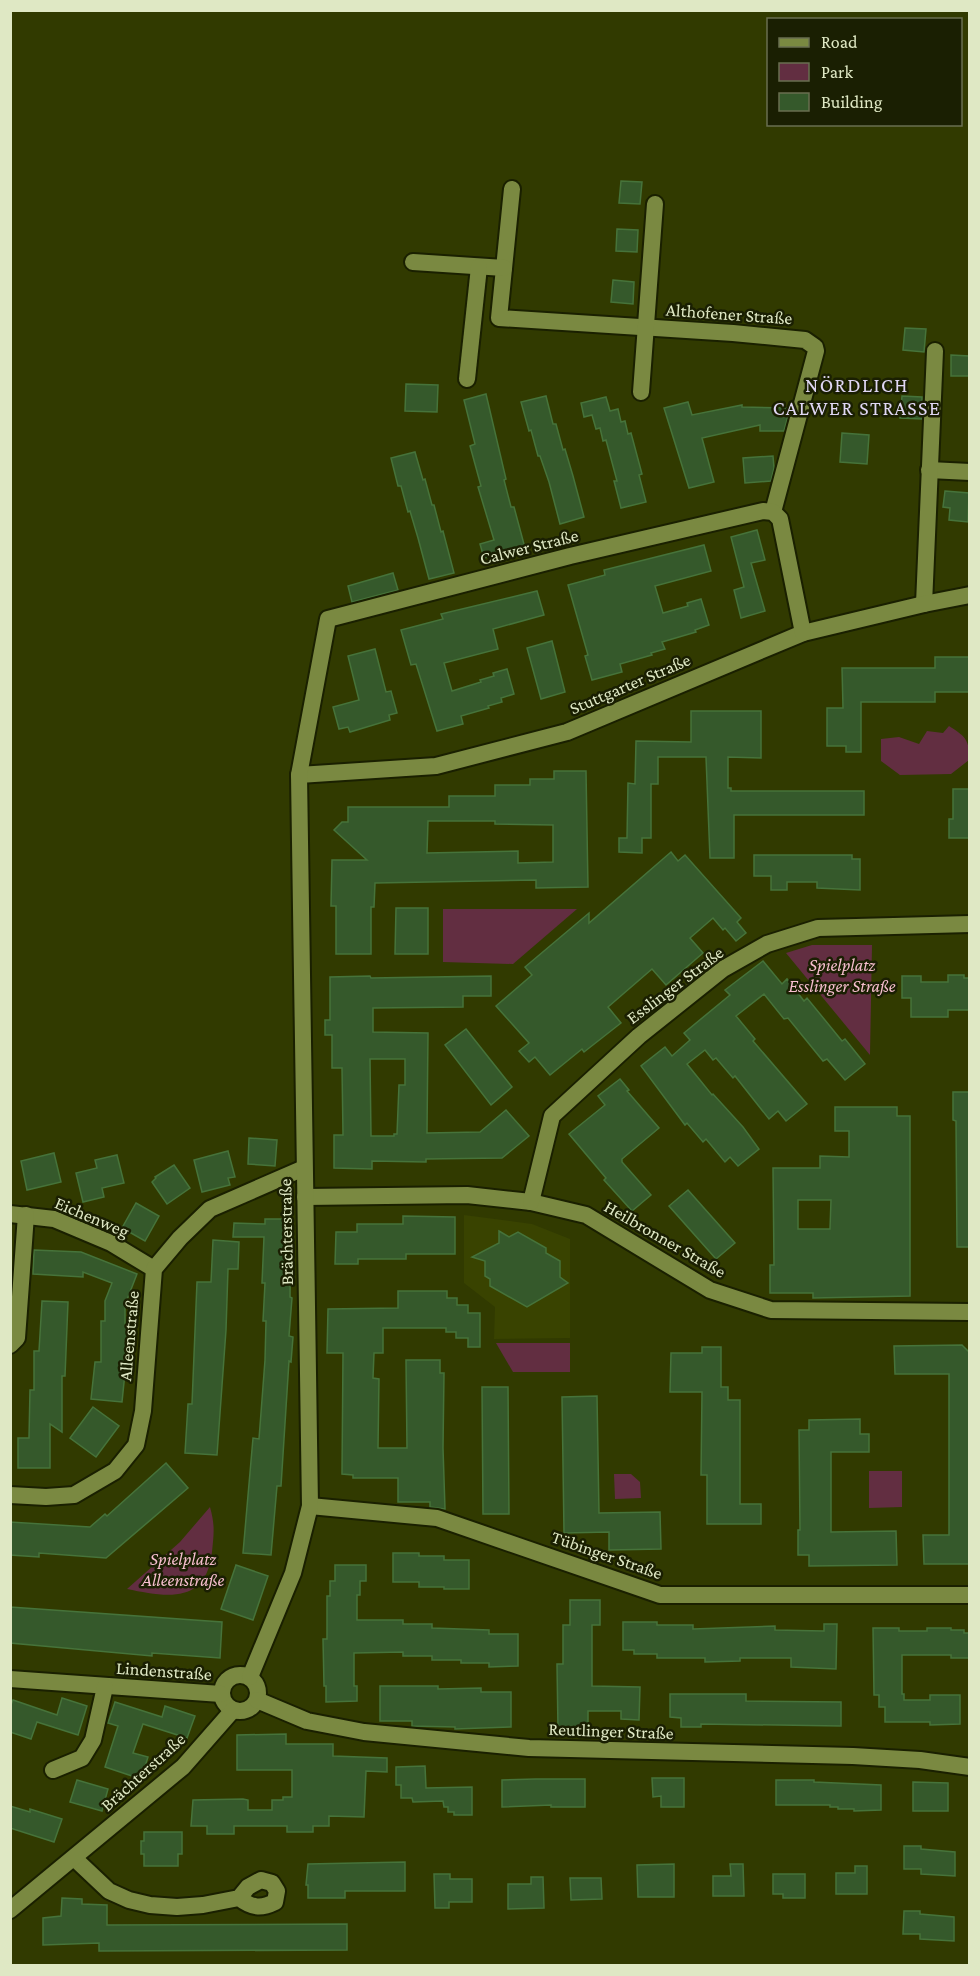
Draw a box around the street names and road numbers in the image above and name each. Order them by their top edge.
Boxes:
street label: Althofener Straße [665,300,793,328]
street label: Calwer Straße [478,525,581,569]
street label: Stuttgarter Straße [567,650,693,718]
street label: Esslinger Straße [623,942,727,1028]
street label: Brächterstraße [275,1178,297,1285]
street label: Eichenweg [52,1192,132,1242]
street label: Heilbronner Straße [601,1196,729,1282]
street label: Alleenstraße [115,1290,143,1382]
street label: Tübinger Straße [549,1527,665,1583]
street label: Lindenstraße [116,1658,213,1684]
street label: Reutlinger Straße [548,1719,674,1743]
street label: Brächterstraße [97,1729,189,1815]

